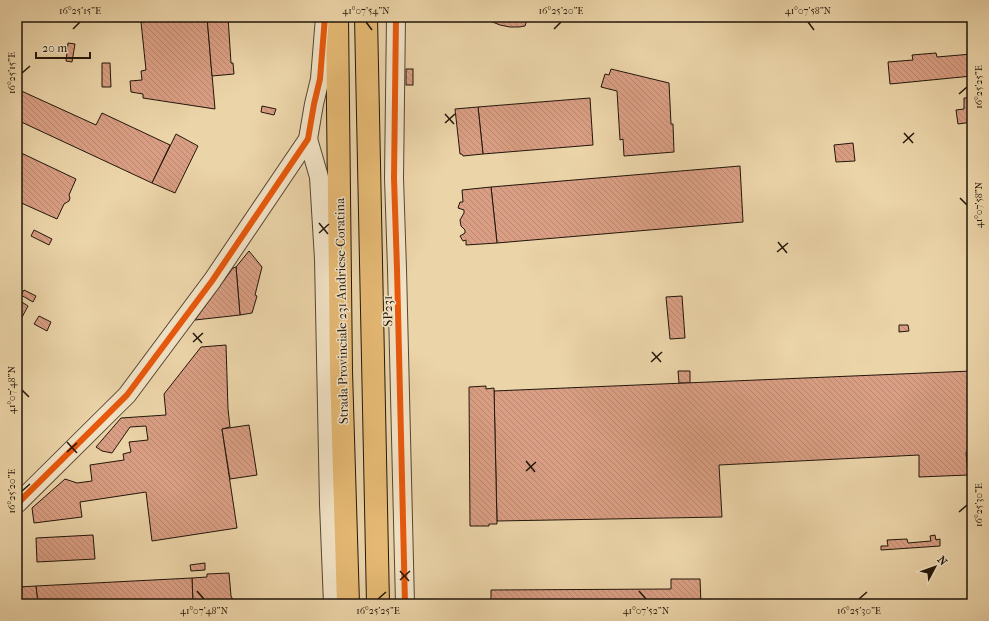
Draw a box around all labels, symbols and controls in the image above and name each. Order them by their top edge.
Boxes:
text: 16°25'15"E [59,5,101,17]
text: 41°07'54"N [342,5,390,17]
text: 16°25'20"E [539,5,583,17]
text: 41°07'58"N [785,5,832,17]
scale bar [36,34,90,60]
text: 20 m [42,41,67,55]
text: 16°25'15"E [6,52,18,94]
text: 16°25'25"E [973,65,985,109]
text: 41°07'58"N [973,181,985,228]
street label: Strada Provinciale 231 Andriese-Coratina [332,197,351,424]
street label: SP231 [380,295,395,327]
text: 41°07'48"N [6,366,18,414]
text: 16°25'20"E [6,469,18,513]
text: 16°25'30"E [973,483,985,527]
north arrow [915,547,955,587]
text: N [935,553,950,569]
text: 41°07'48"N [180,605,228,617]
text: 16°25'25"E [356,605,400,617]
text: 41°07'52"N [623,605,670,617]
text: 16°25'30"E [837,605,881,617]

